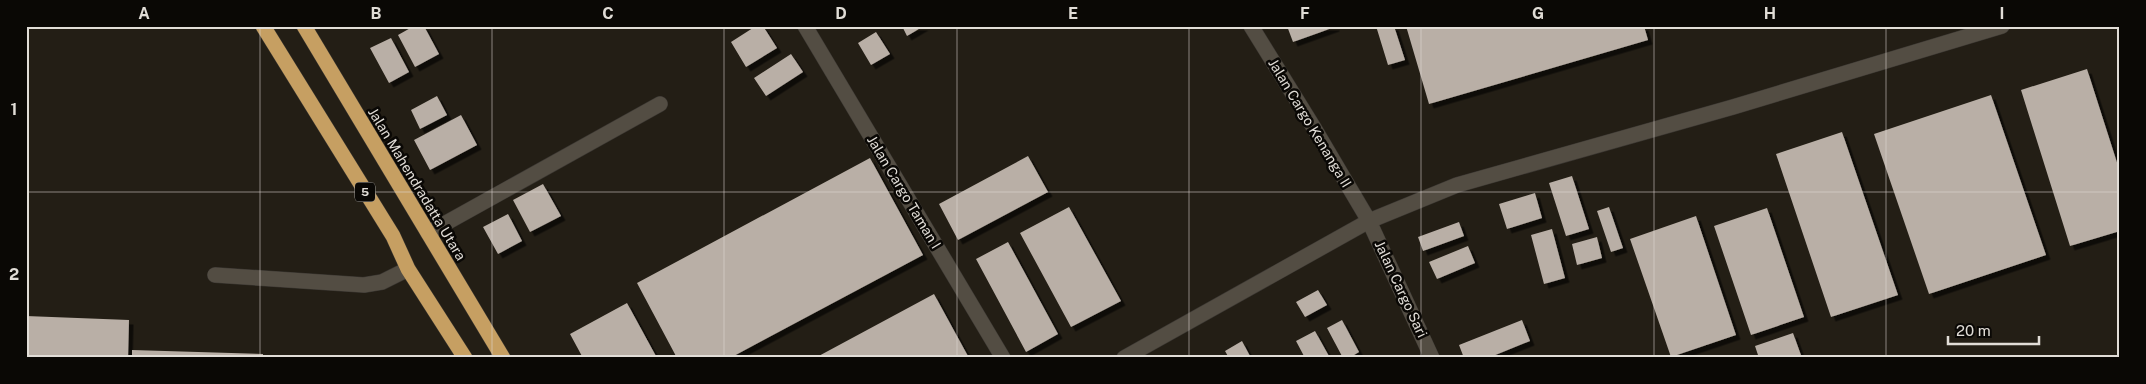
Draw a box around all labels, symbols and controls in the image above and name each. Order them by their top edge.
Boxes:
text: A [138,4,150,23]
text: B [371,4,382,23]
text: C [602,4,614,23]
text: D [835,4,847,23]
text: E [1068,4,1078,23]
text: F [1300,4,1310,23]
text: G [1532,4,1544,23]
text: H [1764,4,1776,23]
text: I [2000,4,2004,23]
street label: Jalan Cargo Kenanga II [1265,56,1355,190]
text: 1 [11,100,17,119]
street label: Jalan Mahendradatta Utara [365,105,469,263]
street label: Jalan Cargo Taman I [864,132,944,252]
road number: 5 [355,182,375,202]
street label: Jalan Cargo Sari [1372,238,1430,340]
text: 2 [9,265,19,284]
scale bar [1948,314,2040,346]
text: 20 m [1956,322,1991,339]

